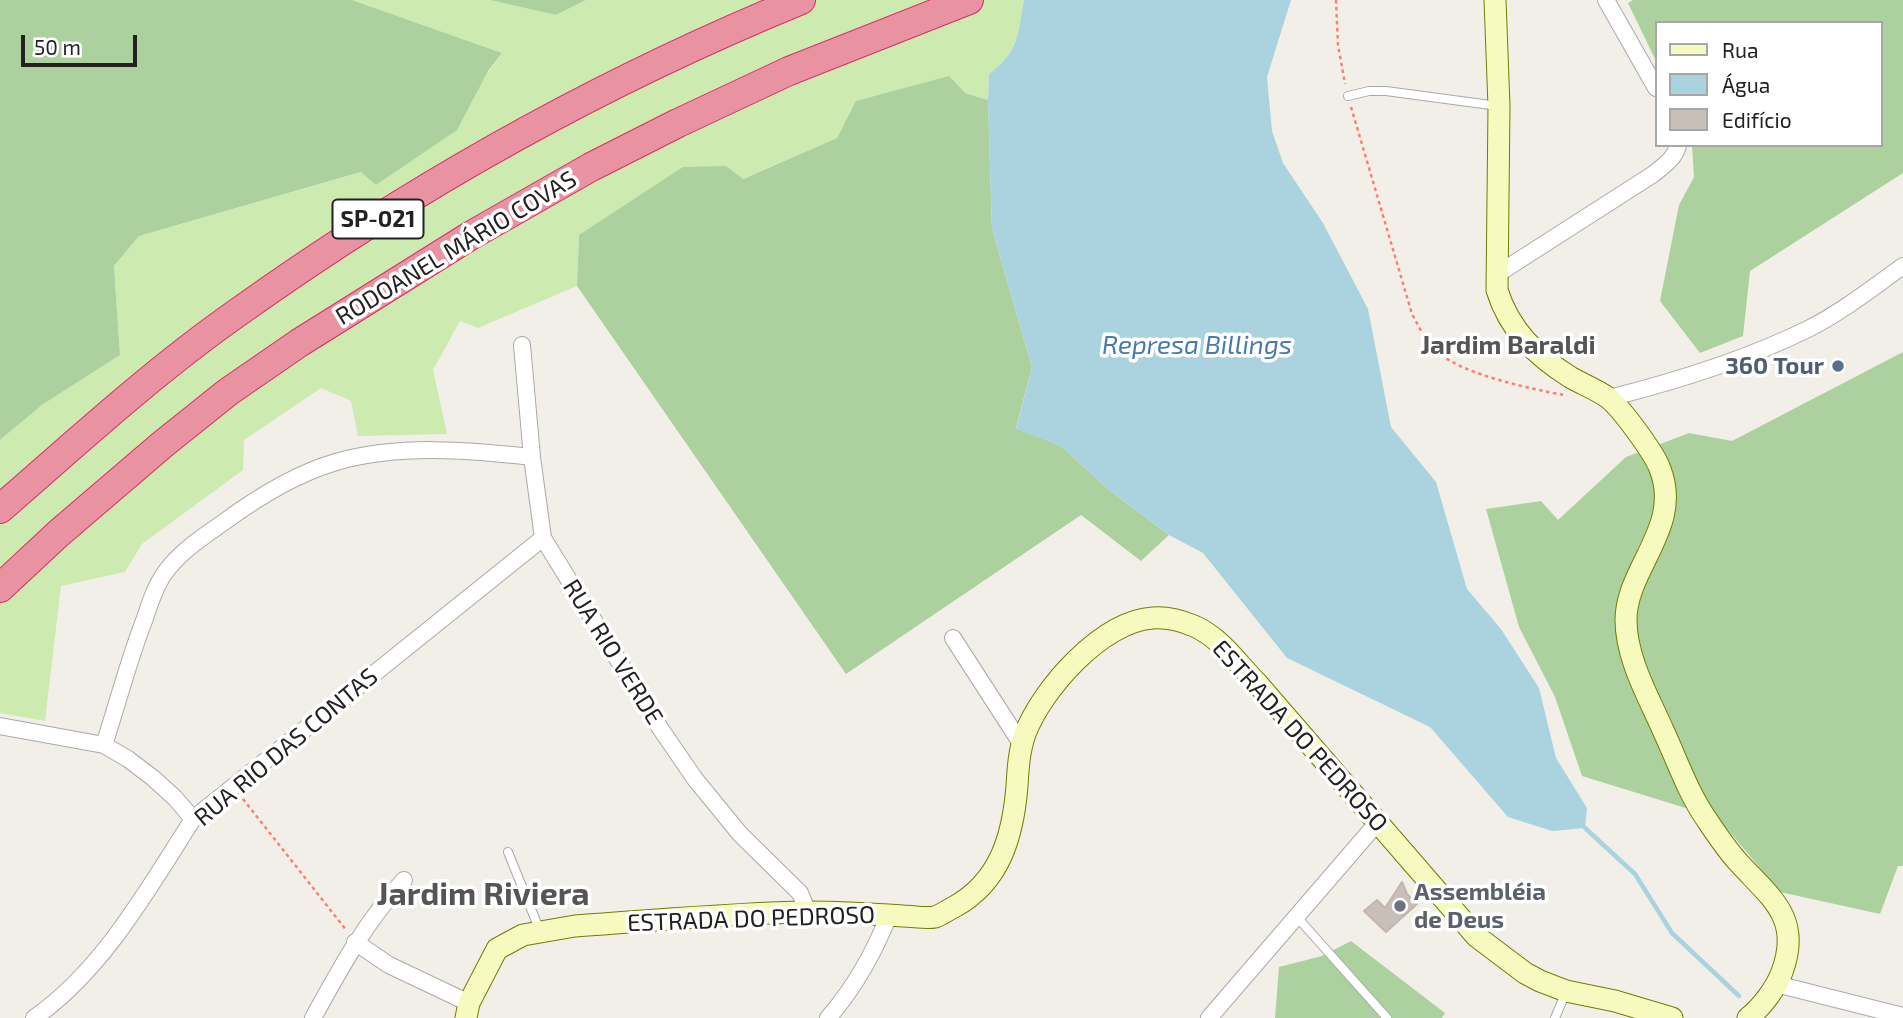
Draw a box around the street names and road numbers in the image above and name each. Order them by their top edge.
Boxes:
street label: RODOANEL MÁRIO COVAS [330,165,582,331]
road number: SP-021 [332,200,424,238]
street label: RUA RIO VERDE [557,574,669,730]
street label: ESTRADA DO PEDROSO [1206,634,1394,838]
street label: RUA RIO DAS CONTAS [189,662,383,832]
street label: ESTRADA DO PEDROSO [627,900,875,938]

